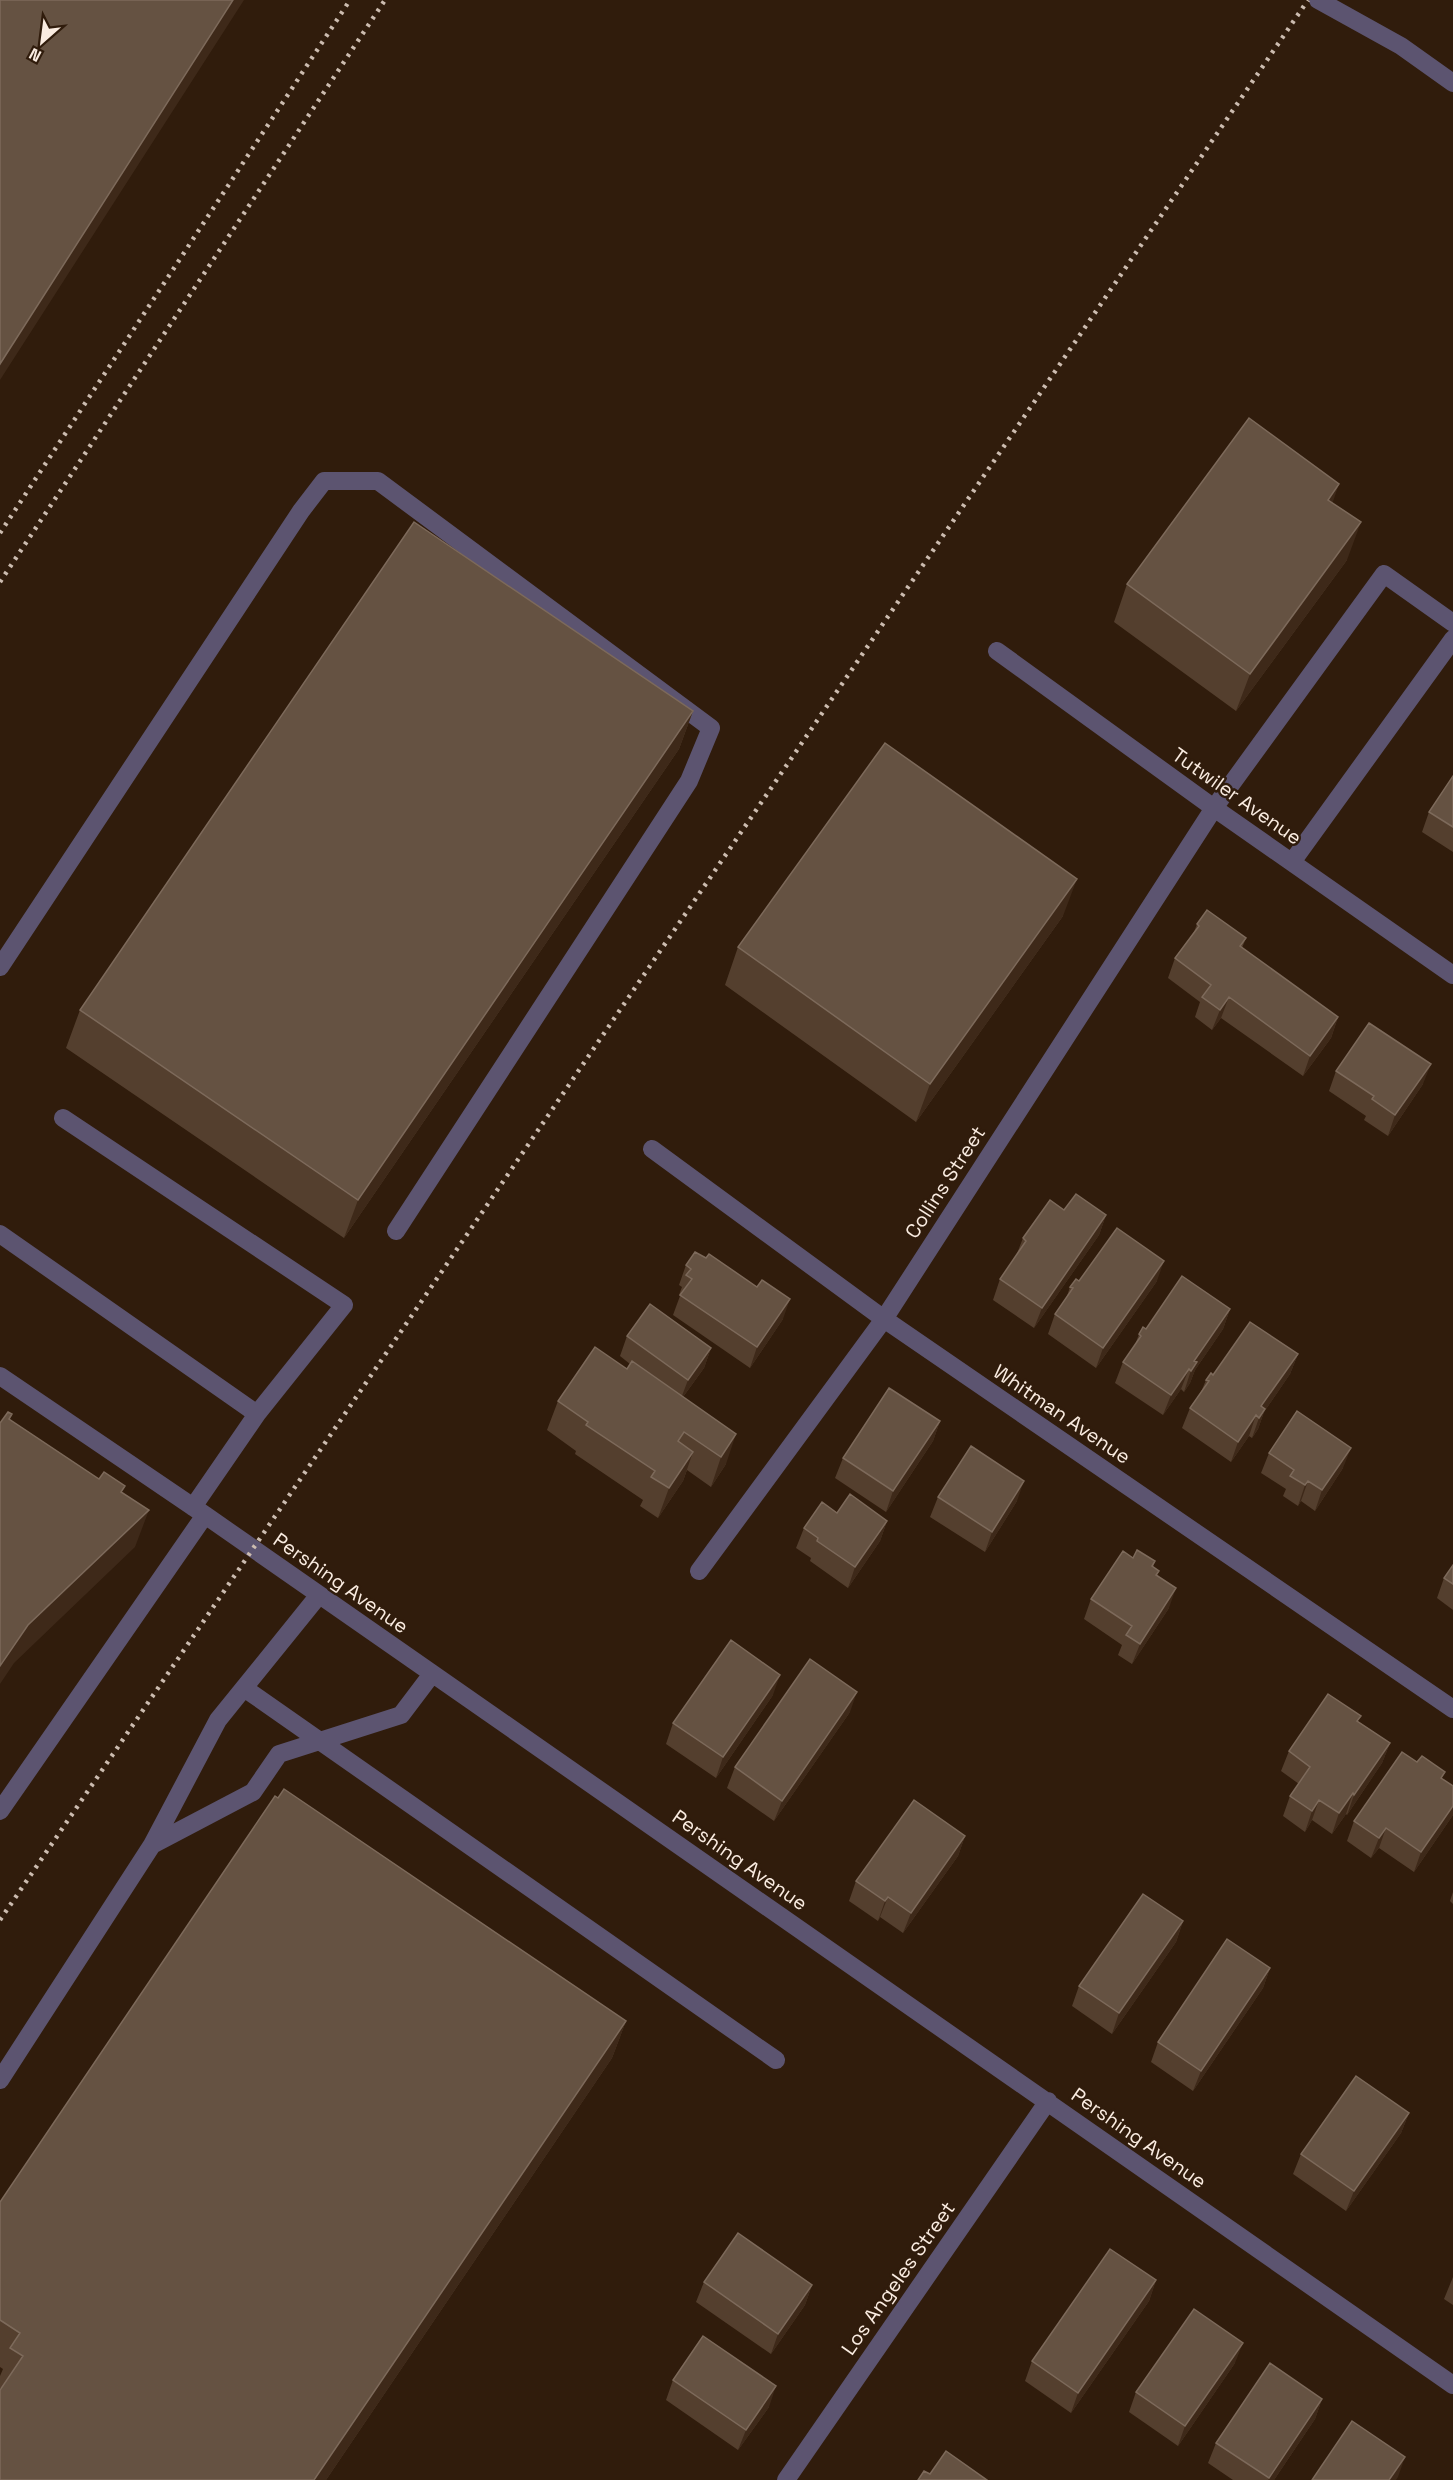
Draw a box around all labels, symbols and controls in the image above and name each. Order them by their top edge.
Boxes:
north arrow [12,12,72,72]
text: N [26,43,45,67]
street label: Tutwiler Avenue [1167,742,1307,850]
street label: Collins Street [899,1121,991,1243]
street label: Whitman Avenue [988,1358,1136,1470]
street label: Pershing Avenue [268,1527,414,1639]
street label: Pershing Avenue [667,1804,813,1916]
street label: Pershing Avenue [1066,2082,1212,2194]
street label: Los Angeles Street [835,2196,961,2360]

